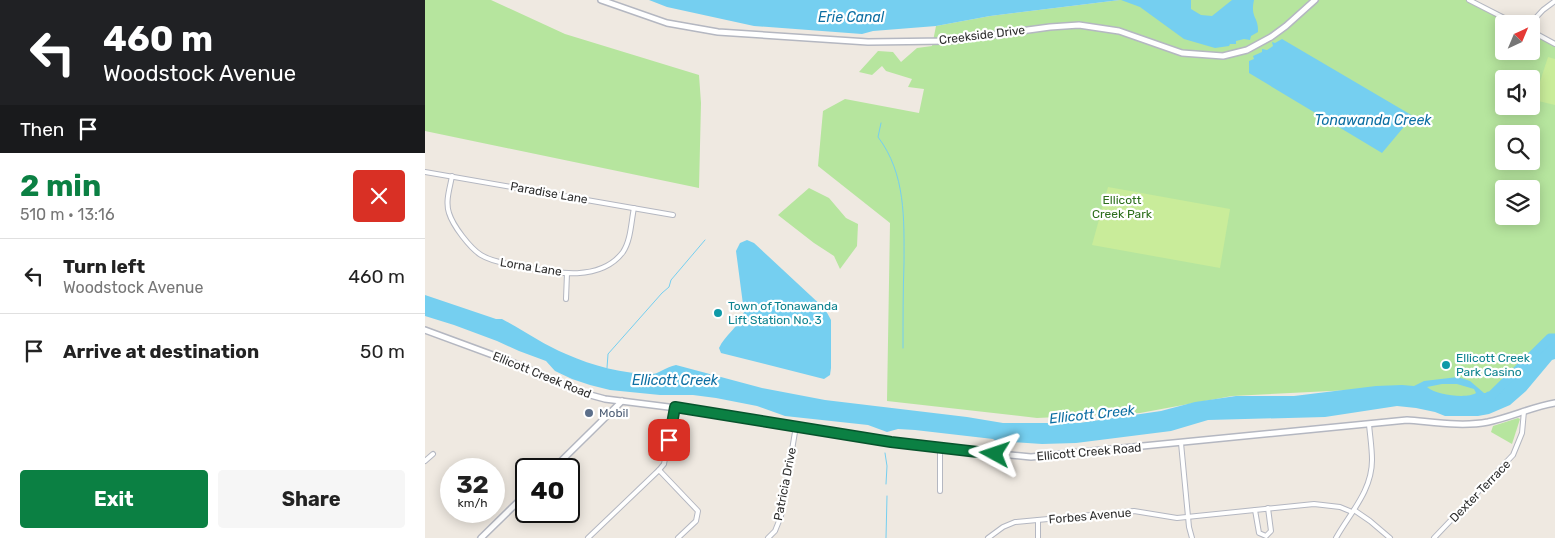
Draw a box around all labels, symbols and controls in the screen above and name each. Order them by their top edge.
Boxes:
water label: Erie Canal [818,9,885,26]
north arrow [1495,15,1540,60]
map controls [1495,15,1540,225]
text: 460 m [103,18,213,60]
icon: left [20,20,85,85]
street label: Creekside Drive [938,23,1026,47]
text: Woodstock Avenue [103,60,296,87]
button: sound [1495,70,1540,115]
water label: Tonawanda Creek [1315,112,1432,129]
icon: arrive [74,115,102,143]
text: Then [20,118,64,141]
button: search [1495,125,1540,170]
text: 2 min [20,168,101,204]
button: close [353,170,405,222]
street label: Paradise Lane [509,179,589,207]
button: layers [1495,180,1540,225]
park label: Ellicott Creek Park [1092,193,1153,221]
text: 510 m · 13:16 [20,205,115,224]
text: Turn left [63,255,145,278]
street label: Lorna Lane [499,255,563,279]
icon: left [20,262,48,290]
text: 460 m [348,265,405,288]
text: Woodstock Avenue [63,278,203,297]
place label: Town of Tonawanda Lift Station No. 3 [728,299,838,327]
marker: Town of Tonawanda Lift Station No. 3 [712,307,724,319]
icon: arrive [20,337,48,365]
text: Arrive at destination [63,340,259,363]
text: 50 m [360,340,405,363]
street label: Ellicott Creek Road [491,349,593,401]
place label: Ellicott Creek Park Casino [1456,351,1531,379]
marker: Ellicott Creek Park Casino [1440,359,1452,371]
water label: Ellicott Creek [632,372,719,389]
water label: Ellicott Creek [1048,401,1136,427]
place label: Mobil [599,406,628,420]
marker: Mobil [583,407,595,419]
pin [648,419,690,461]
icon: arrive [655,426,683,454]
position arrow [968,427,1020,479]
street label: Ellicott Creek Road [1036,440,1142,464]
street label: Patricia Drive [771,446,799,522]
street label: Dexter Terrace [1447,457,1513,525]
speed limit sign: 40 [515,458,580,523]
button: Exit [20,470,208,528]
button: Share [218,470,405,528]
text: 32 [456,470,489,499]
text: km/h [458,496,487,510]
street label: Forbes Avenue [1048,505,1132,527]

